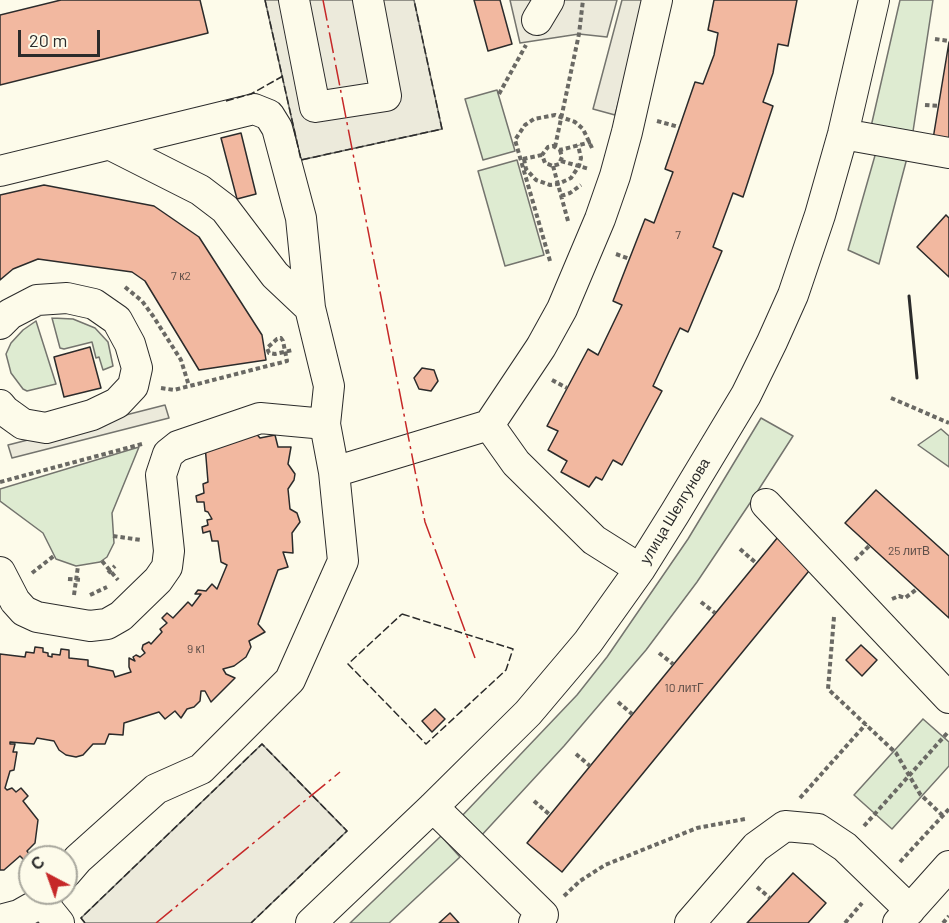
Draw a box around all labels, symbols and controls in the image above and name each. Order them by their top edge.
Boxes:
scale bar [21,18,104,56]
text: 20 m [29,29,67,51]
house number: 7 [675,228,681,242]
house number: 7 к2 [171,269,191,283]
street label: улица Шелгунова [636,455,714,567]
house number: 25 литВ [888,544,930,558]
house number: 9 к1 [187,642,205,656]
house number: 10 литГ [664,681,704,695]
north arrow [18,845,78,905]
text: С [27,852,48,874]

